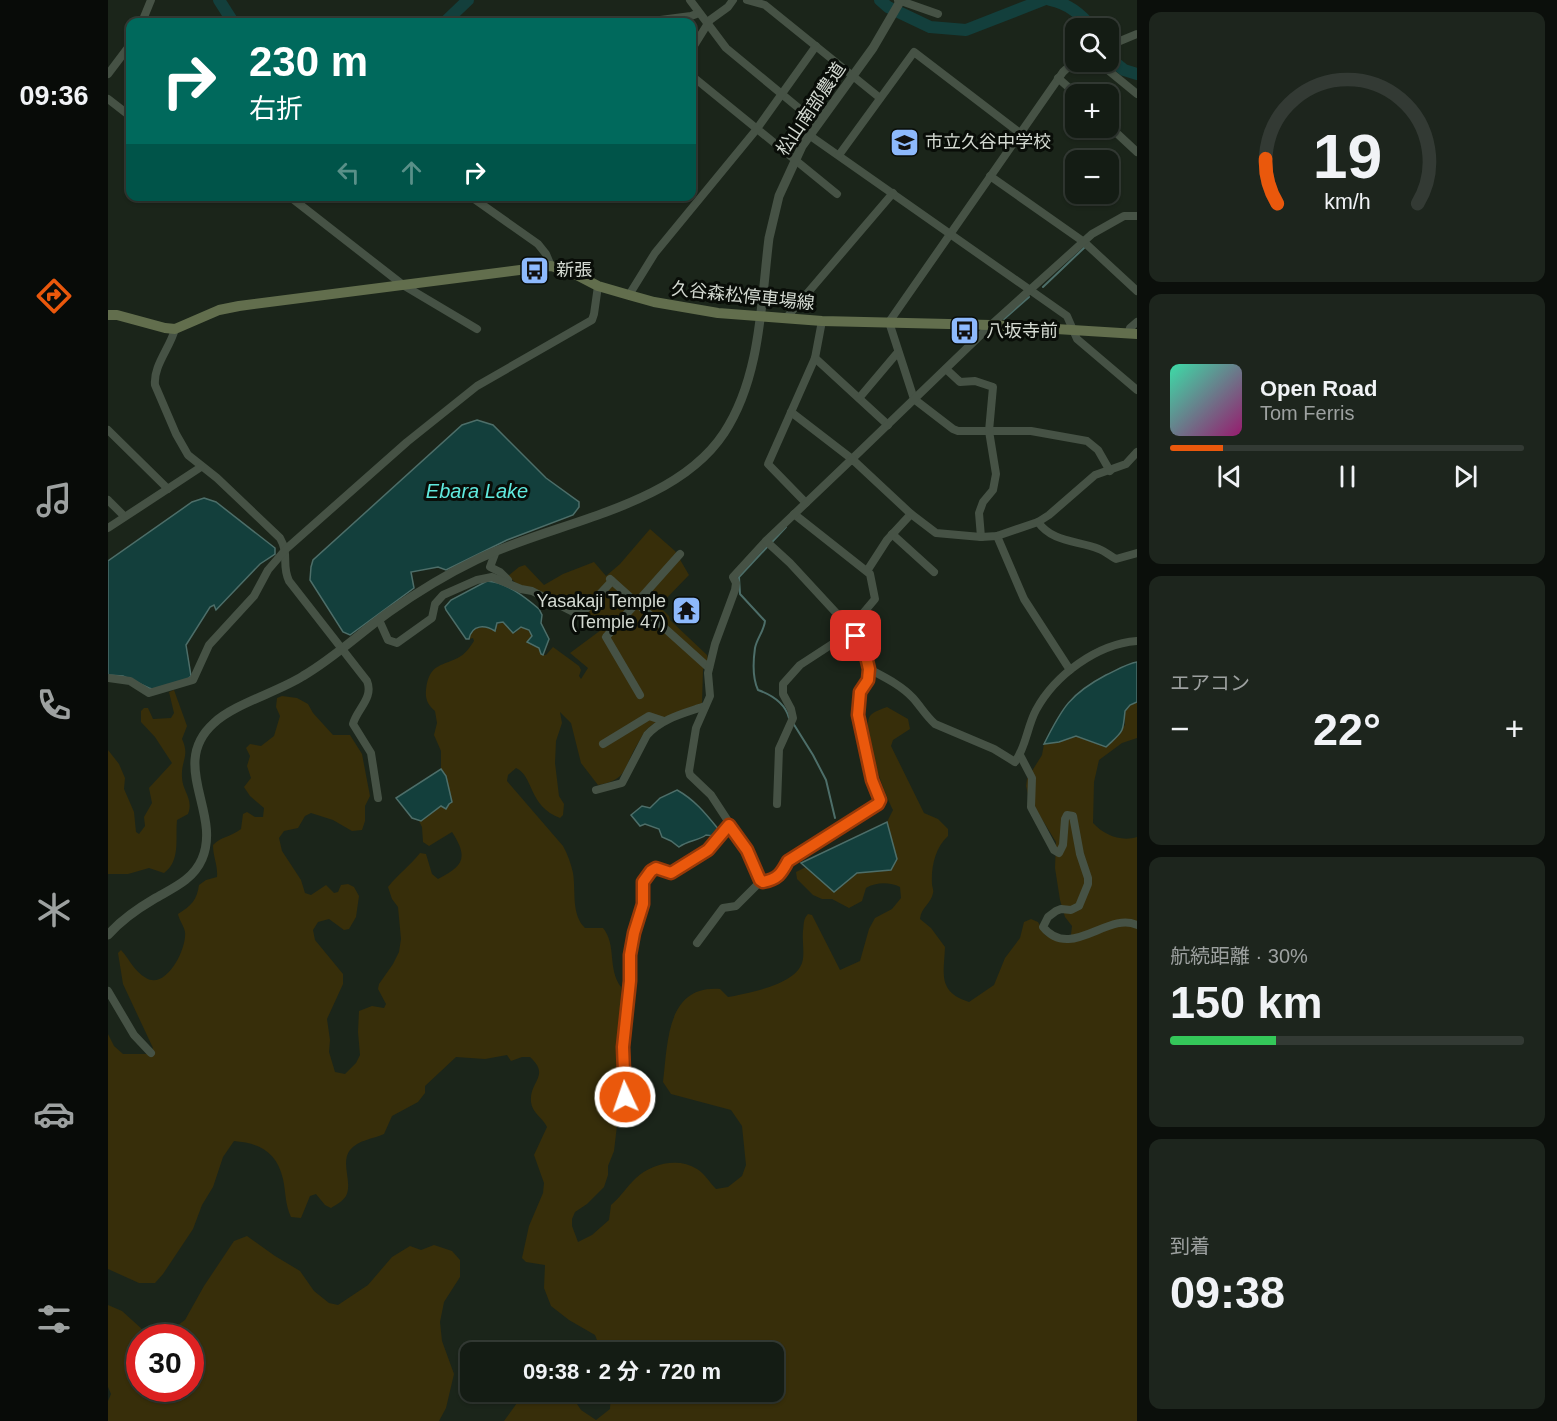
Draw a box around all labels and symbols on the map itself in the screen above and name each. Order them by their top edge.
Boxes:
street label: 松山南部農道 [773,59,849,159]
school or university icon: 市立久谷中学校 [888,126,920,158]
place label: 市立久谷中学校 [925,132,1051,152]
bus stop icon: 新張 [519,254,551,286]
place label: 新張 [556,260,592,280]
street label: 久谷森松停車場線 [670,279,816,313]
bus stop icon: 八坂寺前 [949,315,981,347]
place label: 八坂寺前 [986,321,1058,341]
water label: Ebara Lake [426,480,528,502]
place label: Yasakaji Temple (Temple 47) [537,591,666,632]
temple icon: Yasakaji Temple (Temple 47) [671,595,703,627]
pin [830,610,881,661]
position arrow [593,1065,657,1129]
speed limit sign: 30 [126,1324,204,1402]

